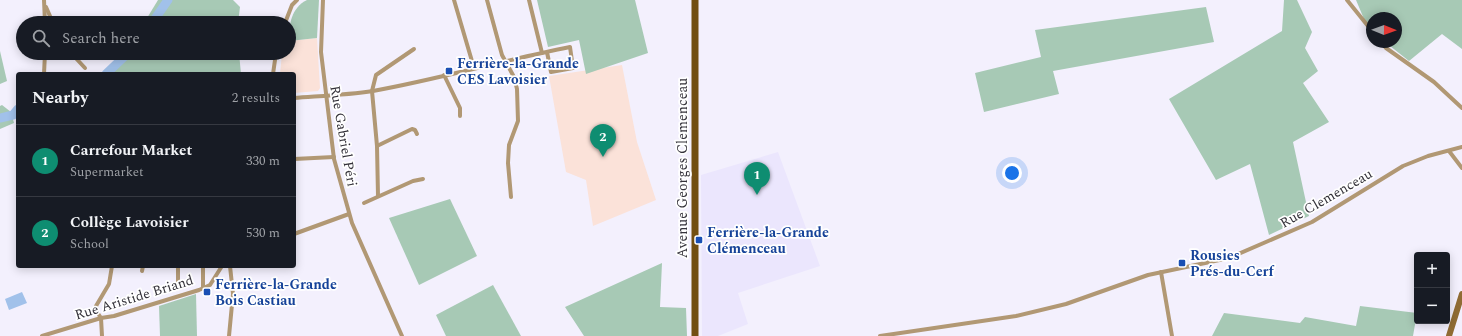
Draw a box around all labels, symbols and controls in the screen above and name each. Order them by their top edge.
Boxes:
north arrow [1366,12,1402,48]
search box [16,16,296,60]
icon: search [30,27,52,49]
text: Search here [62,27,140,50]
place label: Ferrière-la-Grande CES Lavoisier [457,53,579,90]
marker: Ferrière-la-Grande CES Lavoisier [444,66,454,76]
street label: Avenue Georges Clemenceau [672,78,693,258]
street label: Rue Gabriel Péri [324,84,363,188]
text: Nearby [32,85,88,111]
text: 2 results [232,88,280,108]
pin: 2 [590,124,616,157]
text: Carrefour Market [70,139,192,162]
text: 1 [41,151,49,171]
text: 330 m [246,151,280,171]
text: Supermarket [70,162,144,182]
pin: 1 [744,162,770,195]
your location [1002,163,1022,183]
street label: Rue Clemenceau [1276,163,1377,233]
text: Collège Lavoisier [70,211,189,234]
place label: Ferrière-la-Grande Clémenceau [707,222,829,259]
text: 2 [41,223,49,243]
text: 530 m [246,223,280,243]
text: School [70,234,109,254]
marker: Ferrière-la-Grande Clémenceau [694,235,704,245]
place label: Rousies Prés-du-Cerf [1190,245,1275,282]
map controls [1414,252,1450,324]
button: + [1414,252,1450,288]
marker: Rousies Prés-du-Cerf [1177,258,1187,268]
street label: Rue Aristide Briand [72,269,196,326]
place label: Ferrière-la-Grande Bois Castiau [215,274,337,311]
marker: Ferrière-la-Grande Bois Castiau [202,287,212,297]
button: − [1414,288,1450,324]

